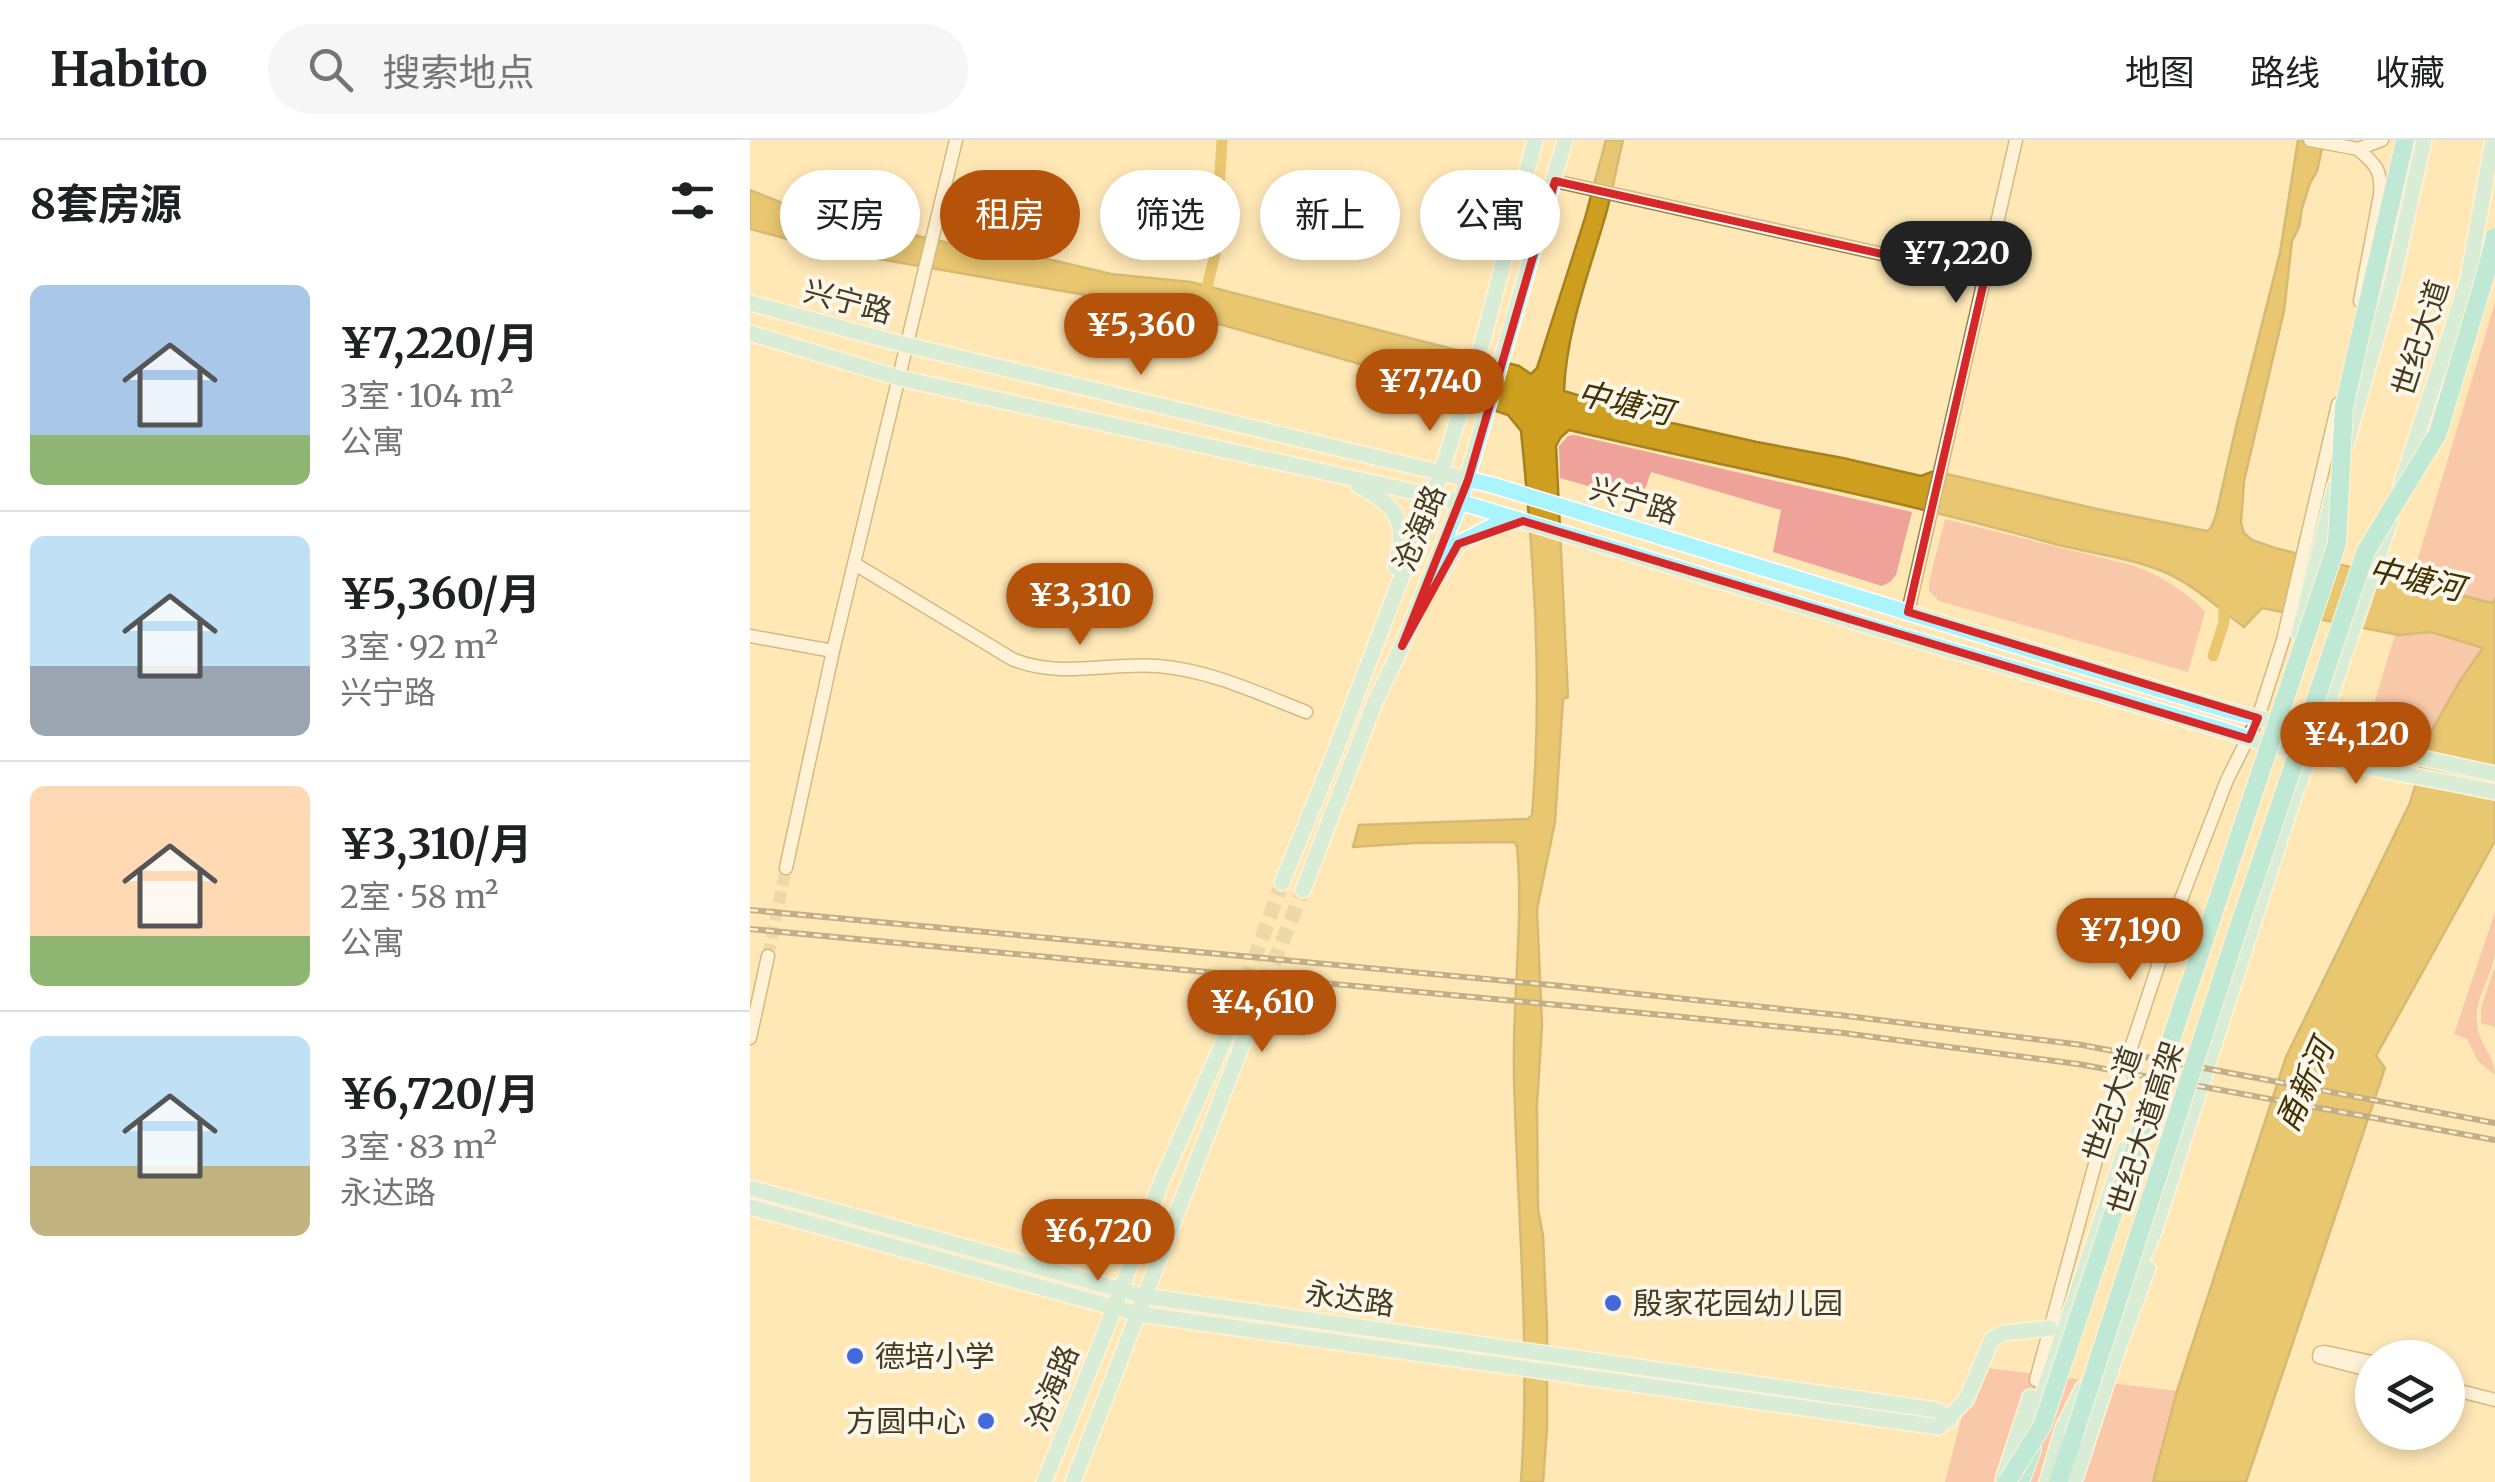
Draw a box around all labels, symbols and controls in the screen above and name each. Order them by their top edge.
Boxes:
search box [268,24,968,114]
text: Habito [50,39,208,99]
icon: search [303,42,358,97]
text: 搜索地点 [383,49,535,96]
text: 地图 [2125,51,2195,95]
text: 路线 [2250,51,2320,95]
text: 收藏 [2375,51,2445,95]
chip: 买房 [780,170,920,260]
chip: 租房 [940,170,1080,260]
chip: 筛选 [1100,170,1240,260]
chip: 新上 [1260,170,1400,260]
chip: 公寓 [1420,170,1560,260]
icon: filters [665,173,720,228]
text: 8套房源 [30,178,182,230]
pin: ¥7,220 [1875,221,2037,306]
text: ¥7,220 [1902,233,2010,273]
street label: 兴宁路 [800,271,896,331]
street label: 世纪大道 [2383,275,2457,401]
pin: ¥5,360 [1060,293,1222,378]
text: ¥5,360 [1086,305,1196,345]
text: ¥7,220/月 [340,317,538,369]
icon: home [110,325,230,445]
pin: ¥7,740 [1349,349,1511,434]
text: ¥7,740 [1378,361,1482,401]
water label: 中塘河 [1574,373,1682,435]
text: 3室 · 104 m² [340,376,514,416]
text: 公寓 [340,422,404,462]
street label: 兴宁路 [1585,469,1683,531]
street label: 沧海路 [1385,479,1453,577]
water label: 中塘河 [2365,549,2473,611]
pin: ¥3,310 [999,563,1161,648]
text: ¥5,360/月 [340,568,541,620]
text: ¥3,310 [1028,575,1132,615]
icon: home [110,576,230,696]
text: 3室 · 92 m² [340,627,498,667]
text: 兴宁路 [340,673,436,713]
pin: ¥4,120 [2275,702,2437,787]
text: ¥4,120 [2302,714,2410,754]
text: ¥3,310/月 [340,818,532,870]
icon: home [110,826,230,946]
text: 2室 · 58 m² [340,877,498,917]
pin: ¥7,190 [2049,898,2211,983]
text: ¥7,190 [2078,910,2182,950]
text: 公寓 [340,923,404,963]
pin: ¥4,610 [1181,970,1343,1055]
text: ¥4,610 [1209,982,1315,1022]
water label: 甬新河 [2267,1029,2345,1138]
street label: 世纪大道高架 [2099,1037,2191,1219]
street label: 世纪大道 [2075,1041,2149,1167]
text: ¥6,720/月 [340,1068,539,1120]
icon: home [110,1076,230,1196]
text: 3室 · 83 m² [340,1127,497,1167]
text: 永达路 [340,1173,436,1213]
pin: ¥6,720 [1017,1199,1179,1284]
text: ¥6,720 [1044,1211,1152,1251]
street label: 永达路 [1303,1273,1397,1323]
place label: 殷家花园幼儿园 [1633,1284,1843,1322]
marker: 殷家花园幼儿园 [1602,1292,1624,1314]
place label: 德培小学 [875,1337,995,1375]
street label: 沧海路 [1018,1339,1086,1437]
map controls [2355,1340,2465,1450]
button: layers [2355,1340,2465,1450]
marker: 德培小学 [844,1345,866,1367]
place label: 方圆中心 [846,1402,966,1440]
marker: 方圆中心 [975,1410,997,1432]

